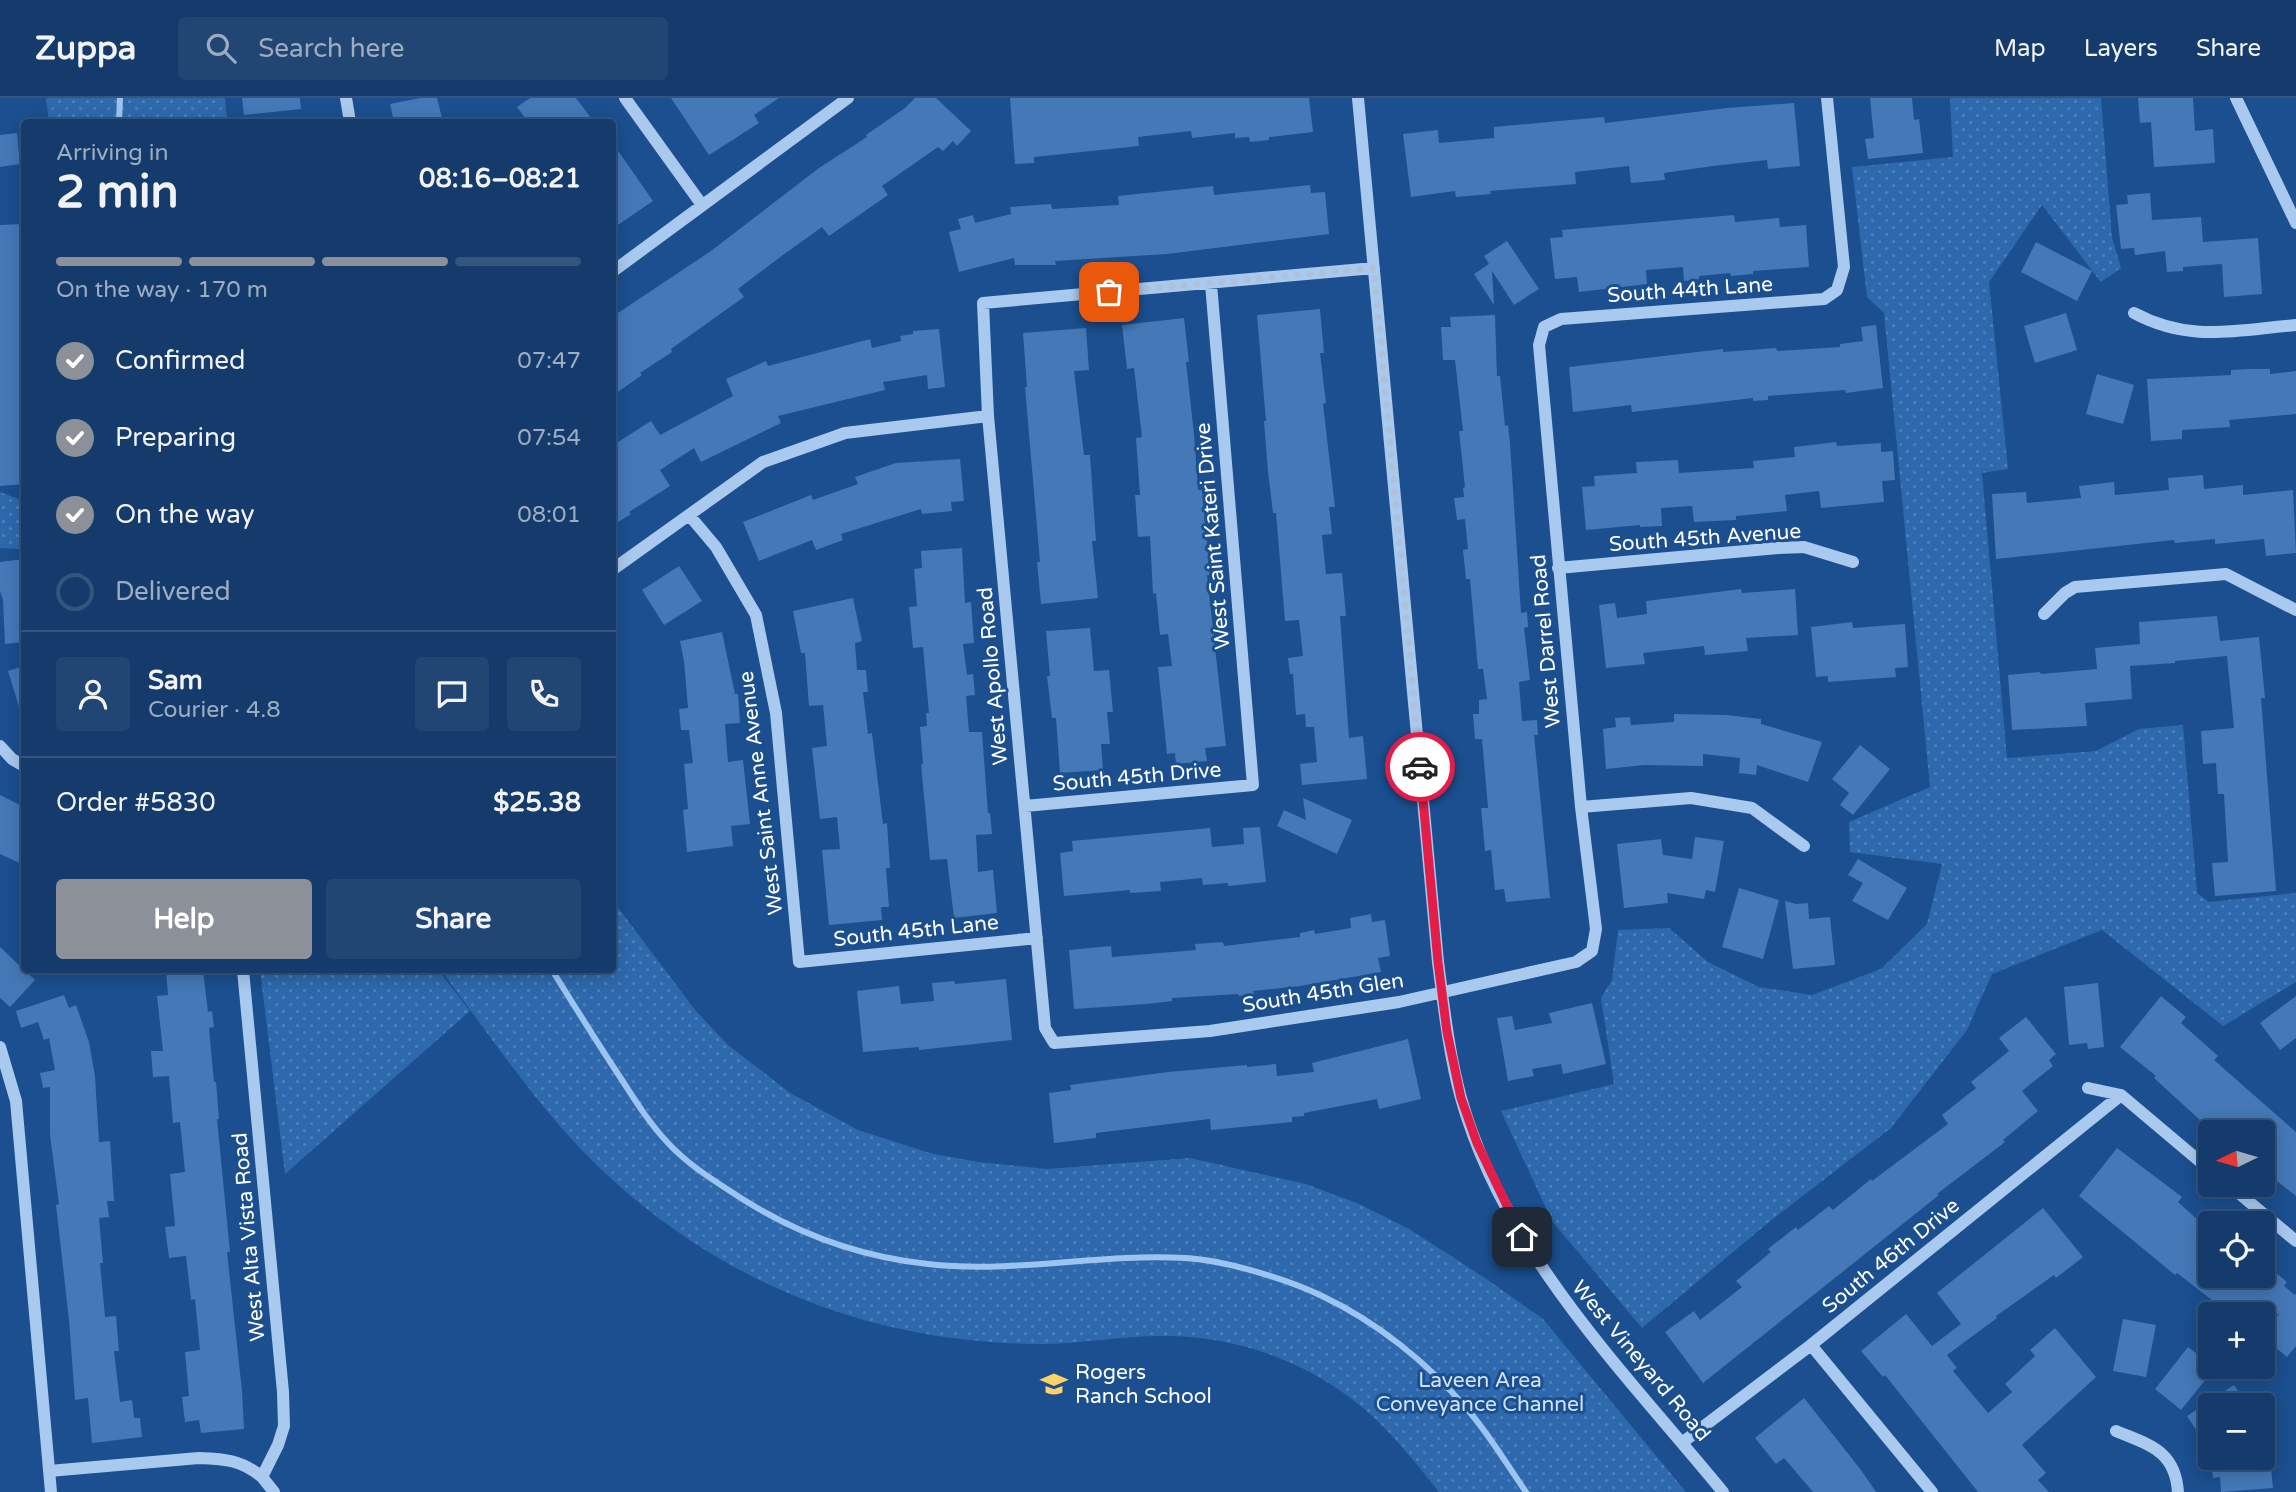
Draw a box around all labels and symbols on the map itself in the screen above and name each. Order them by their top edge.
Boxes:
pin [1079,262,1139,322]
street label: South 44th Lane [1606,272,1774,308]
street label: West Saint Kateri Drive [1191,422,1235,650]
street label: South 45th Avenue [1608,519,1802,557]
street label: West Darrel Road [1526,553,1566,729]
street label: West Apollo Road [973,586,1013,766]
street label: West Saint Anne Avenue [734,670,788,916]
courier [1385,732,1455,802]
street label: South 45th Drive [1052,757,1222,797]
street label: South 45th Lane [832,910,1000,952]
street label: South 45th Glen [1240,968,1406,1018]
north arrow [2198,1120,2275,1197]
street label: West Alta Vista Road [227,1132,271,1342]
street label: South 46th Drive [1817,1193,1965,1319]
pin [1492,1207,1552,1267]
street label: West Vineyard Road [1567,1276,1715,1446]
place label: Rogers Ranch School [1075,1360,1212,1409]
park label: Laveen Area Conveyance Channel [1376,1368,1584,1417]
school or university icon: Rogers Ranch School [1039,1369,1069,1399]

